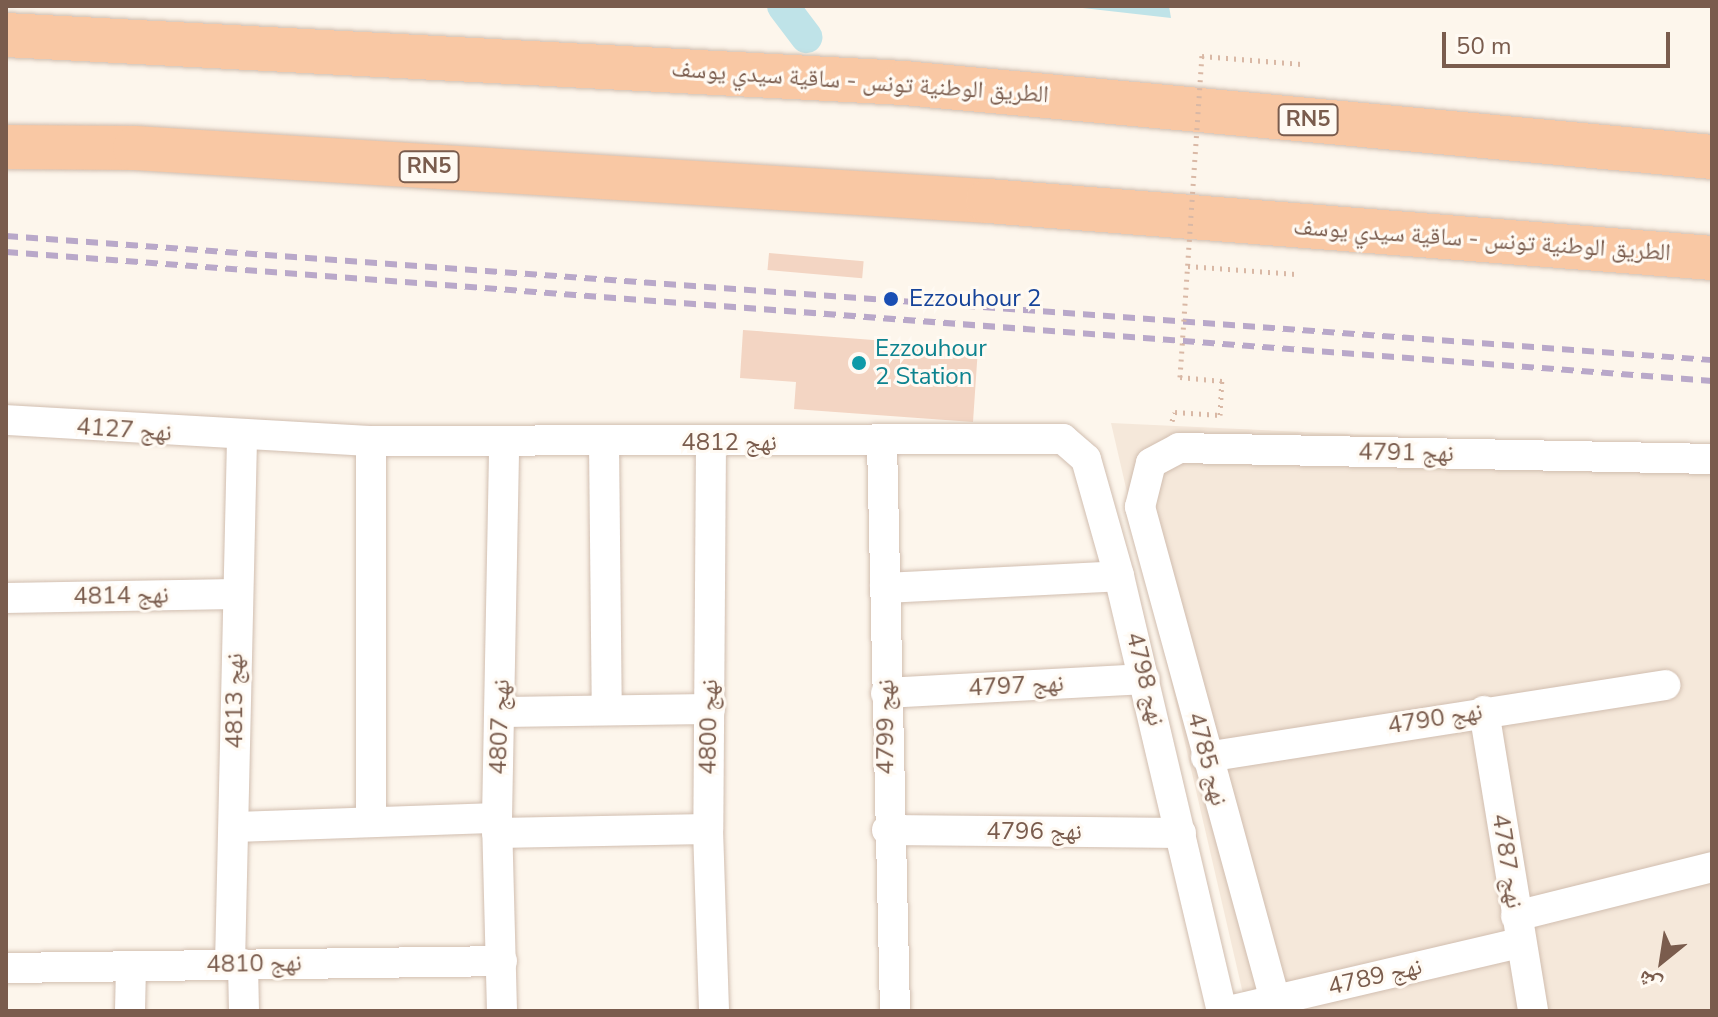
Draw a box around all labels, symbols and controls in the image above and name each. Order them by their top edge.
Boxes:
scale bar [1446,16,1674,66]
text: 50 m [1456,30,1512,62]
street label: الطريق الوطنية تونس - ساقية سيدي يوسف [670,54,1050,110]
road number: RN5 [1276,102,1340,138]
road number: RN5 [397,149,461,185]
street label: الطريق الوطنية تونس - ساقية سيدي يوسف [1292,212,1672,268]
place label: Ezzouhour 2 [909,285,1041,313]
marker: Ezzouhour 2 [880,288,902,310]
place label: Ezzouhour 2 Station [875,335,987,391]
marker: Ezzouhour 2 Station [850,354,868,372]
street label: نهج 4127 [75,412,173,448]
street label: نهج 4812 [681,429,777,457]
street label: نهج 4791 [1358,438,1454,468]
street label: نهج 4814 [73,581,169,611]
street label: نهج 4798 [1119,629,1171,729]
street label: نهج 4813 [221,653,249,749]
street label: نهج 4797 [968,669,1064,703]
street label: نهج 4807 [484,679,516,775]
street label: نهج 4800 [694,679,724,775]
street label: نهج 4799 [872,679,900,775]
street label: نهج 4790 [1386,697,1484,741]
street label: نهج 4785 [1181,709,1233,809]
street label: نهج 4787 [1485,812,1529,910]
street label: نهج 4796 [986,818,1082,846]
north arrow [1622,921,1702,1001]
street label: نهج 4810 [206,949,302,979]
street label: نهج 4789 [1325,952,1425,1002]
text: ش [1632,963,1668,1001]

